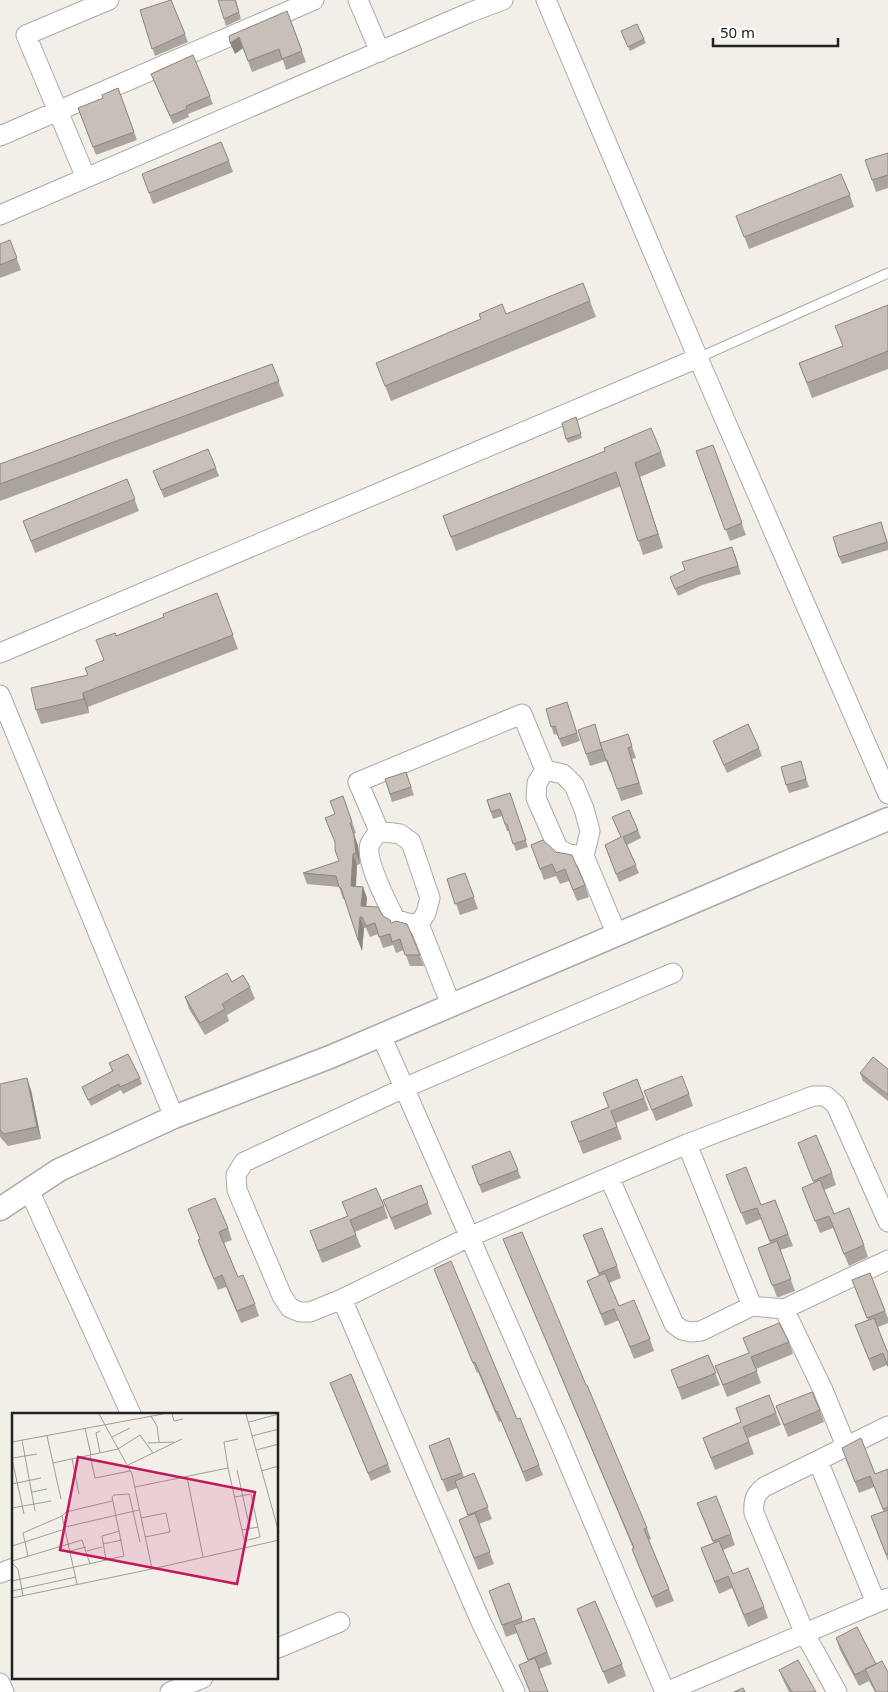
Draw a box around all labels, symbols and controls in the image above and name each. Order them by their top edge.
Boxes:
scale bar [713,15,838,47]
text: 50 m [720,22,755,42]
inset map [12,1413,279,1680]

